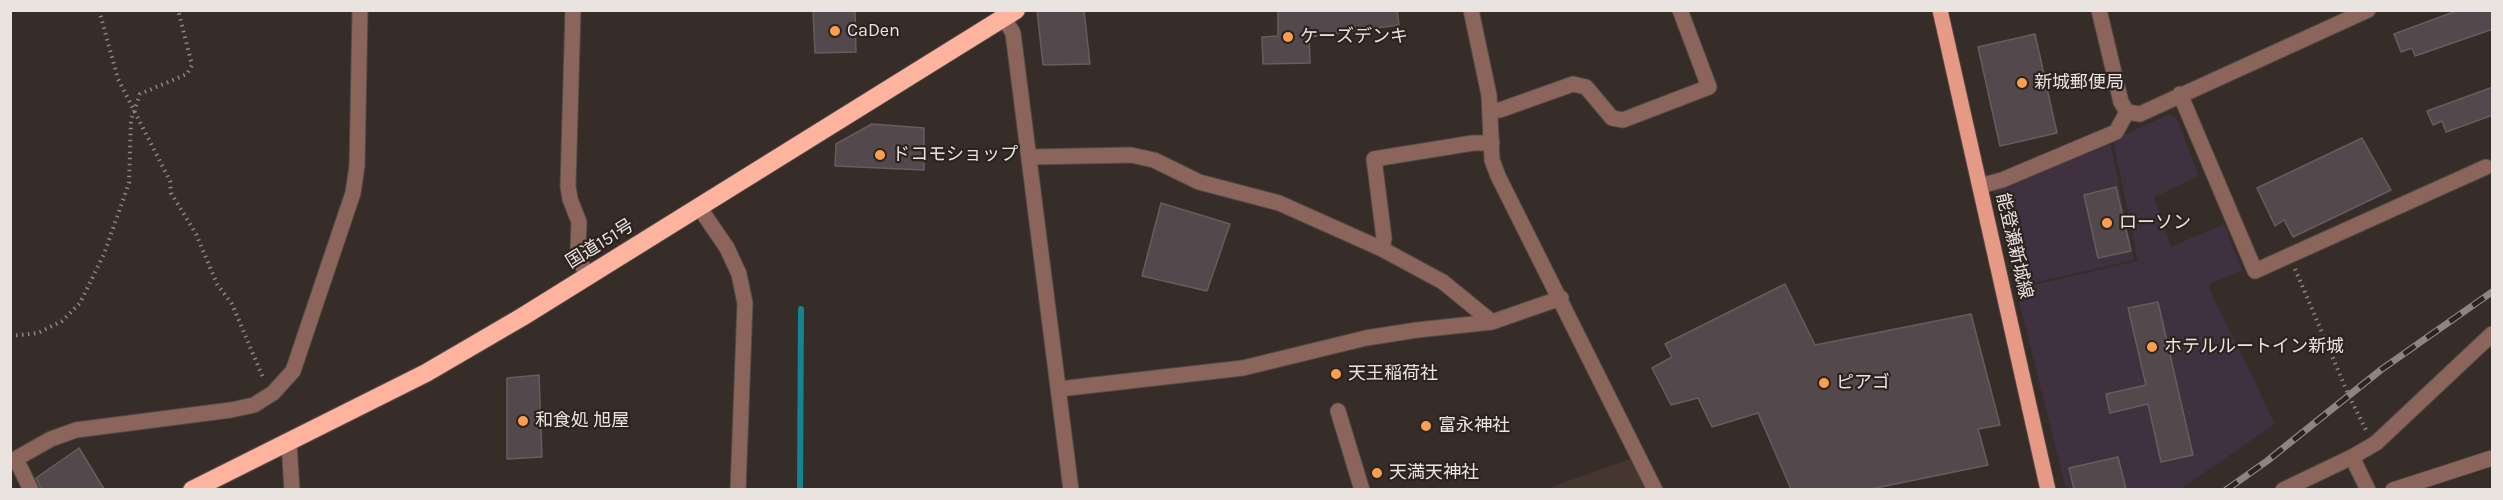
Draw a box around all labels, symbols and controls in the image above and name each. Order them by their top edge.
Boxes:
place label: CaDen [847,20,900,42]
marker: CaDen [828,24,842,38]
place label: ケーズデンキ [1300,26,1408,48]
marker: ケーズデンキ [1281,30,1295,44]
place label: 新城郵便局 [2034,72,2124,94]
marker: 新城郵便局 [2015,76,2029,90]
place label: ドコモショップ [892,144,1018,166]
marker: ドコモショップ [873,148,887,162]
street label: 能登瀬新城線 [1991,191,2037,301]
place label: ローソン [2119,212,2191,234]
street label: 国道151号 [562,215,638,273]
marker: ローソン [2100,216,2114,230]
place label: ホテルルートイン新城 [2164,336,2344,358]
marker: ホテルルートイン新城 [2145,340,2159,354]
place label: 天王稲荷社 [1348,363,1438,385]
marker: 天王稲荷社 [1329,367,1343,381]
place label: ピアゴ [1836,372,1890,394]
marker: ピアゴ [1817,376,1831,390]
place label: 和食処 旭屋 [535,410,629,432]
marker: 和食処 旭屋 [516,414,530,428]
place label: 富永神社 [1438,415,1510,437]
marker: 富永神社 [1419,419,1433,433]
place label: 天満天神社 [1389,462,1479,484]
marker: 天満天神社 [1370,466,1384,480]

